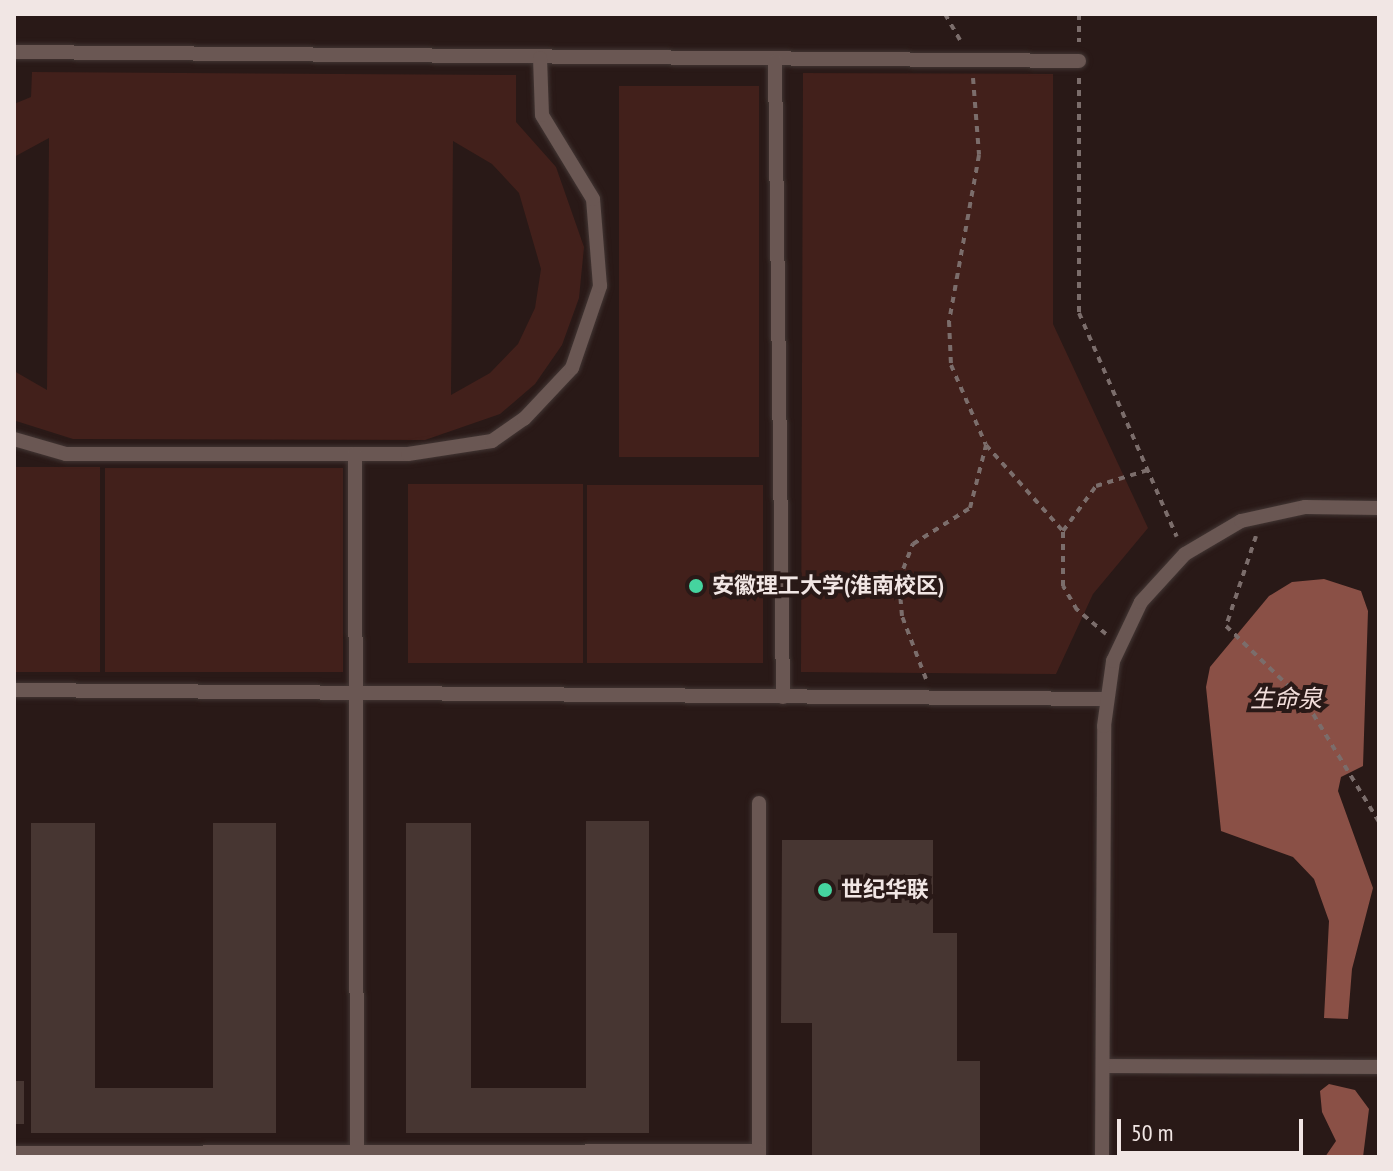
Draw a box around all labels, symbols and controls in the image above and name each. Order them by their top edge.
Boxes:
place label: 安徽理工大学(淮南校区) [712,573,944,599]
marker: 安徽理工大学(淮南校区) [687,577,705,595]
water label: 生命泉 [1250,685,1322,713]
place label: 世纪华联 [841,877,929,903]
marker: 世纪华联 [816,881,834,899]
scale bar [1121,1103,1307,1153]
text: 50 m [1131,1117,1173,1148]

